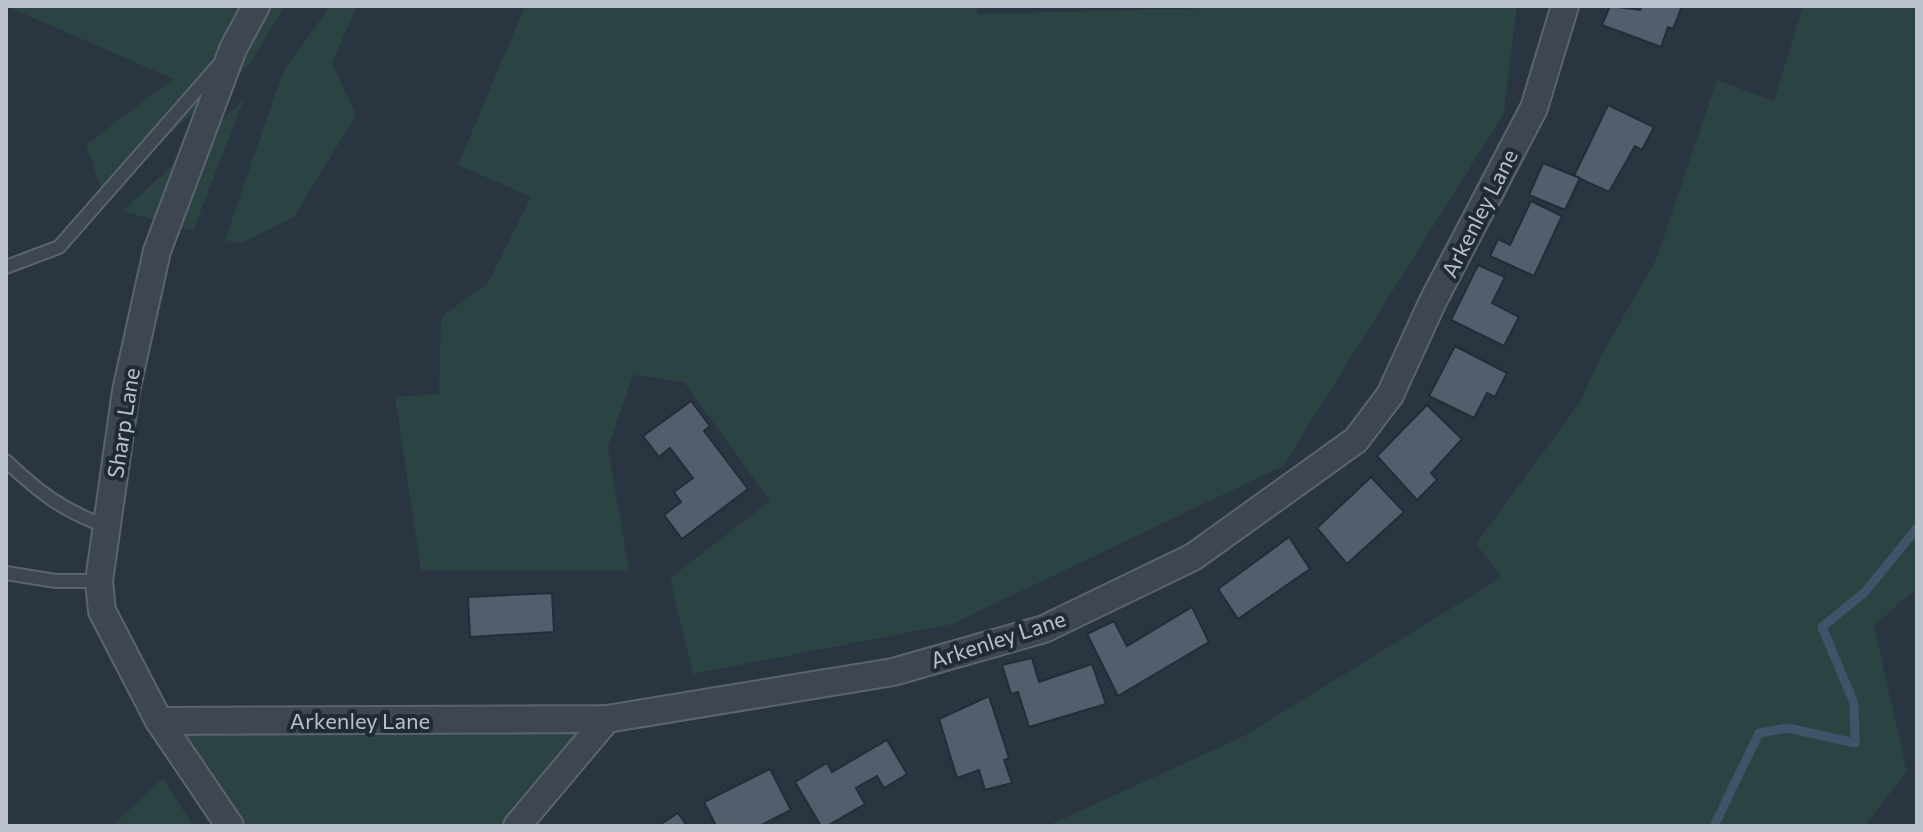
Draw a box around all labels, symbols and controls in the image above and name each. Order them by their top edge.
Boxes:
street label: Arkenley Lane [1435,144,1523,282]
street label: Sharp Lane [101,366,145,480]
street label: Arkenley Lane [927,604,1069,674]
street label: Arkenley Lane [290,707,430,734]

